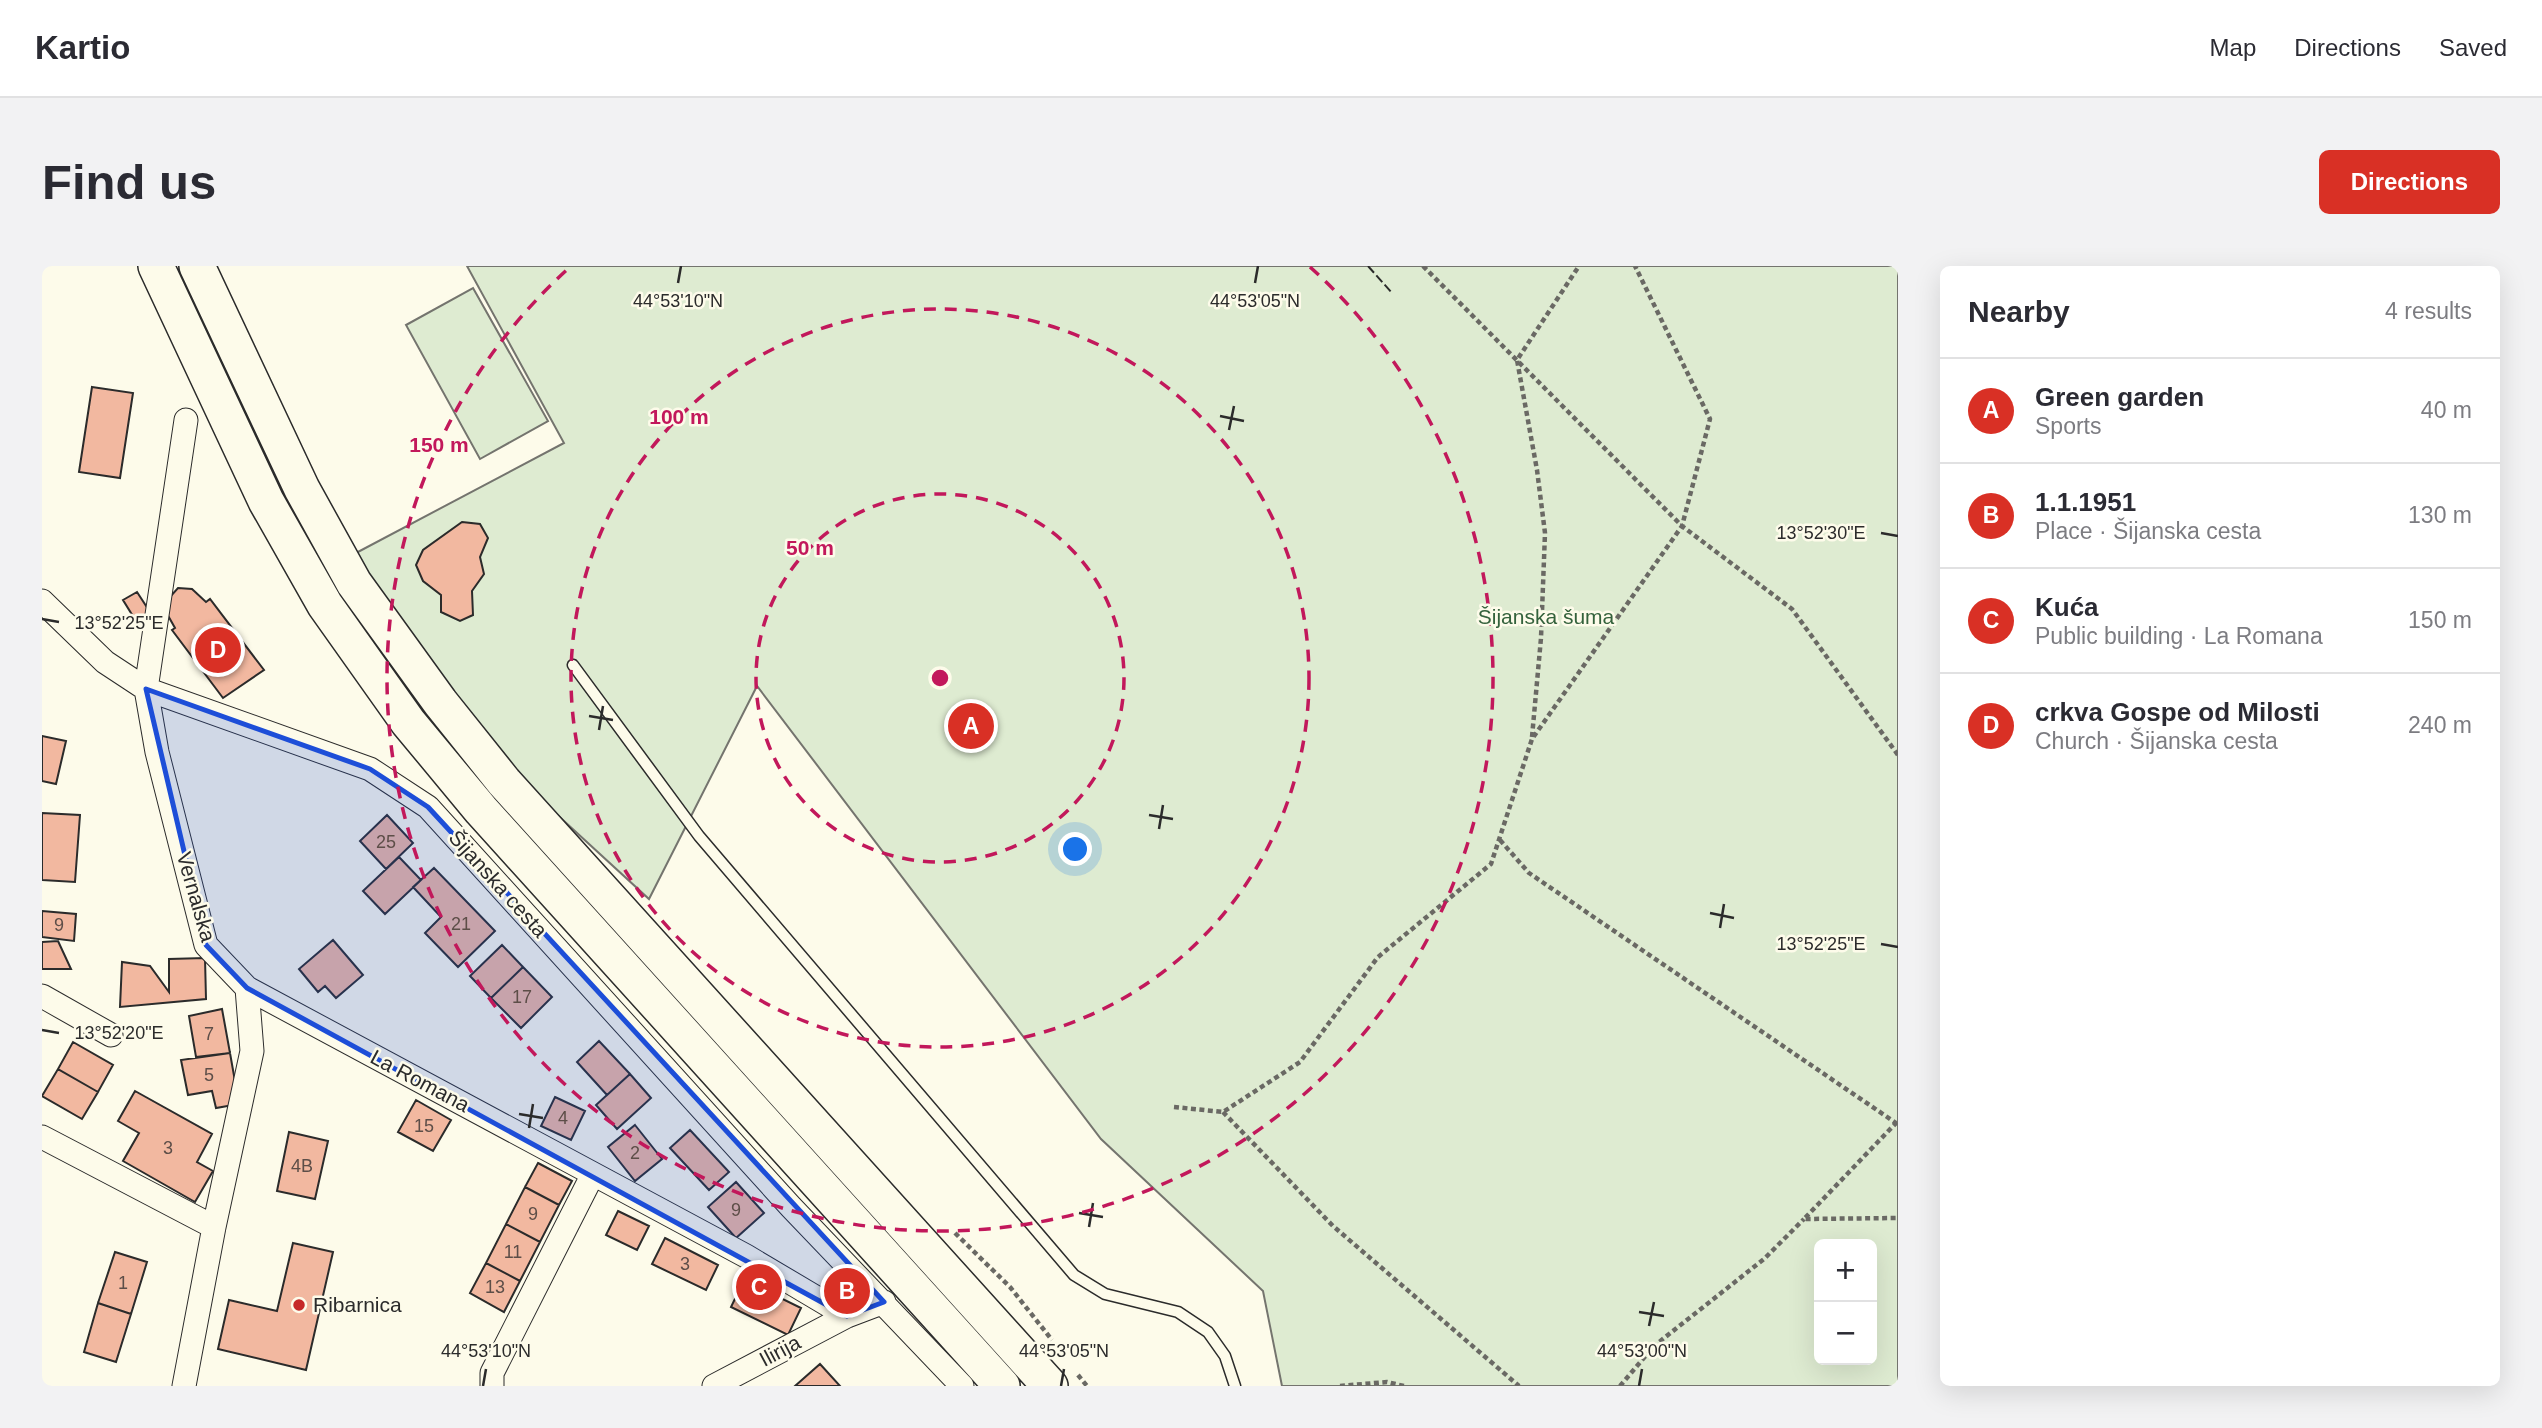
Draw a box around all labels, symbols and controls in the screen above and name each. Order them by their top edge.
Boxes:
text: Kartio [35,29,130,66]
text: Map [2210,34,2256,61]
text: Directions [2294,34,2401,61]
text: Saved [2439,34,2507,61]
button: Directions [2319,150,2500,214]
text: Find us [42,155,216,209]
text: 44°53'10"N [633,291,723,311]
text: 44°53'05"N [1210,291,1300,311]
text: Nearby [1968,295,2070,328]
text: 4 results [2385,298,2472,324]
text: Green garden [2035,382,2204,412]
text: A [1983,397,1999,423]
text: 40 m [2421,397,2472,423]
text: 100 m [649,405,709,428]
text: Sports [2035,413,2101,439]
text: 150 m [409,433,469,456]
text: 1.1.1951 [2035,487,2136,517]
text: B [1983,502,1999,528]
text: 130 m [2408,502,2472,528]
text: Place · Šijanska cesta [2035,518,2261,544]
text: 13°52'30"E [1776,523,1866,543]
text: 50 m [786,536,834,559]
text: Kuća [2035,592,2099,622]
park label: Šijanska šuma [1478,605,1615,628]
text: C [1983,607,1999,633]
text: 150 m [2408,607,2472,633]
text: 13°52'25"E [74,613,164,633]
text: Public building · La Romana [2035,623,2323,649]
pin: D [195,624,241,676]
centre of rings [928,666,952,690]
text: crkva Gospe od Milosti [2035,697,2320,727]
pin: A [948,700,994,752]
text: D [1983,712,1999,738]
text: 240 m [2408,712,2472,738]
text: Church · Šijanska cesta [2035,728,2278,754]
street label: Šijanska cesta [445,826,552,942]
house number: 25 [376,832,396,852]
your location [1058,832,1092,866]
street label: Vernalska [173,849,220,945]
house number: 21 [451,914,471,934]
house number: 9 [54,915,64,935]
text: 13°52'25"E [1776,934,1866,954]
house number: 17 [512,987,532,1007]
text: 13°52'20"E [74,1023,164,1043]
house number: 7 [204,1024,214,1044]
street label: La Romana [367,1045,474,1116]
house number: 5 [204,1065,214,1085]
house number: 4 [558,1108,568,1128]
house number: 15 [414,1116,434,1136]
house number: 3 [163,1138,173,1158]
house number: 2 [630,1143,640,1163]
house number: 4B [291,1156,313,1176]
house number: 9 [731,1200,741,1220]
house number: 9 [528,1204,538,1224]
map controls [1814,1239,1877,1365]
button: + [1814,1239,1877,1302]
house number: 11 [504,1242,522,1262]
house number: 3 [680,1254,690,1274]
pin: C [736,1261,782,1313]
pin: B [824,1265,870,1317]
house number: 1 [118,1273,128,1293]
house number: 13 [485,1277,505,1297]
place label: Ribarnica [313,1293,402,1316]
marker: Ribarnica [291,1297,307,1313]
button: − [1814,1302,1877,1365]
street label: Ilirija [755,1330,805,1371]
text: 44°53'10"N [441,1341,531,1361]
text: 44°53'05"N [1019,1341,1109,1361]
text: 44°53'00"N [1597,1341,1687,1361]

